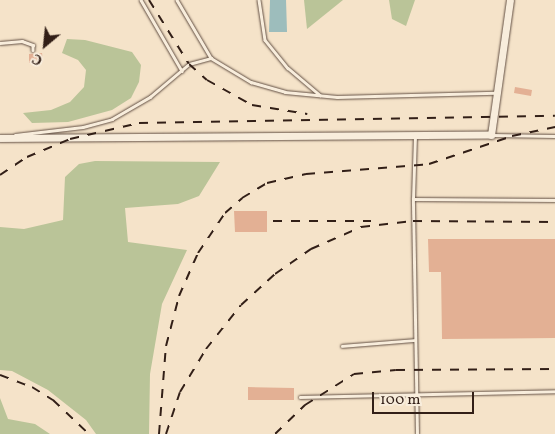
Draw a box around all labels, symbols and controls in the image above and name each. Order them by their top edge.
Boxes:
north arrow [20,20,70,70]
text: С [29,48,46,69]
scale bar [375,382,478,414]
text: 100 m [380,390,420,411]

